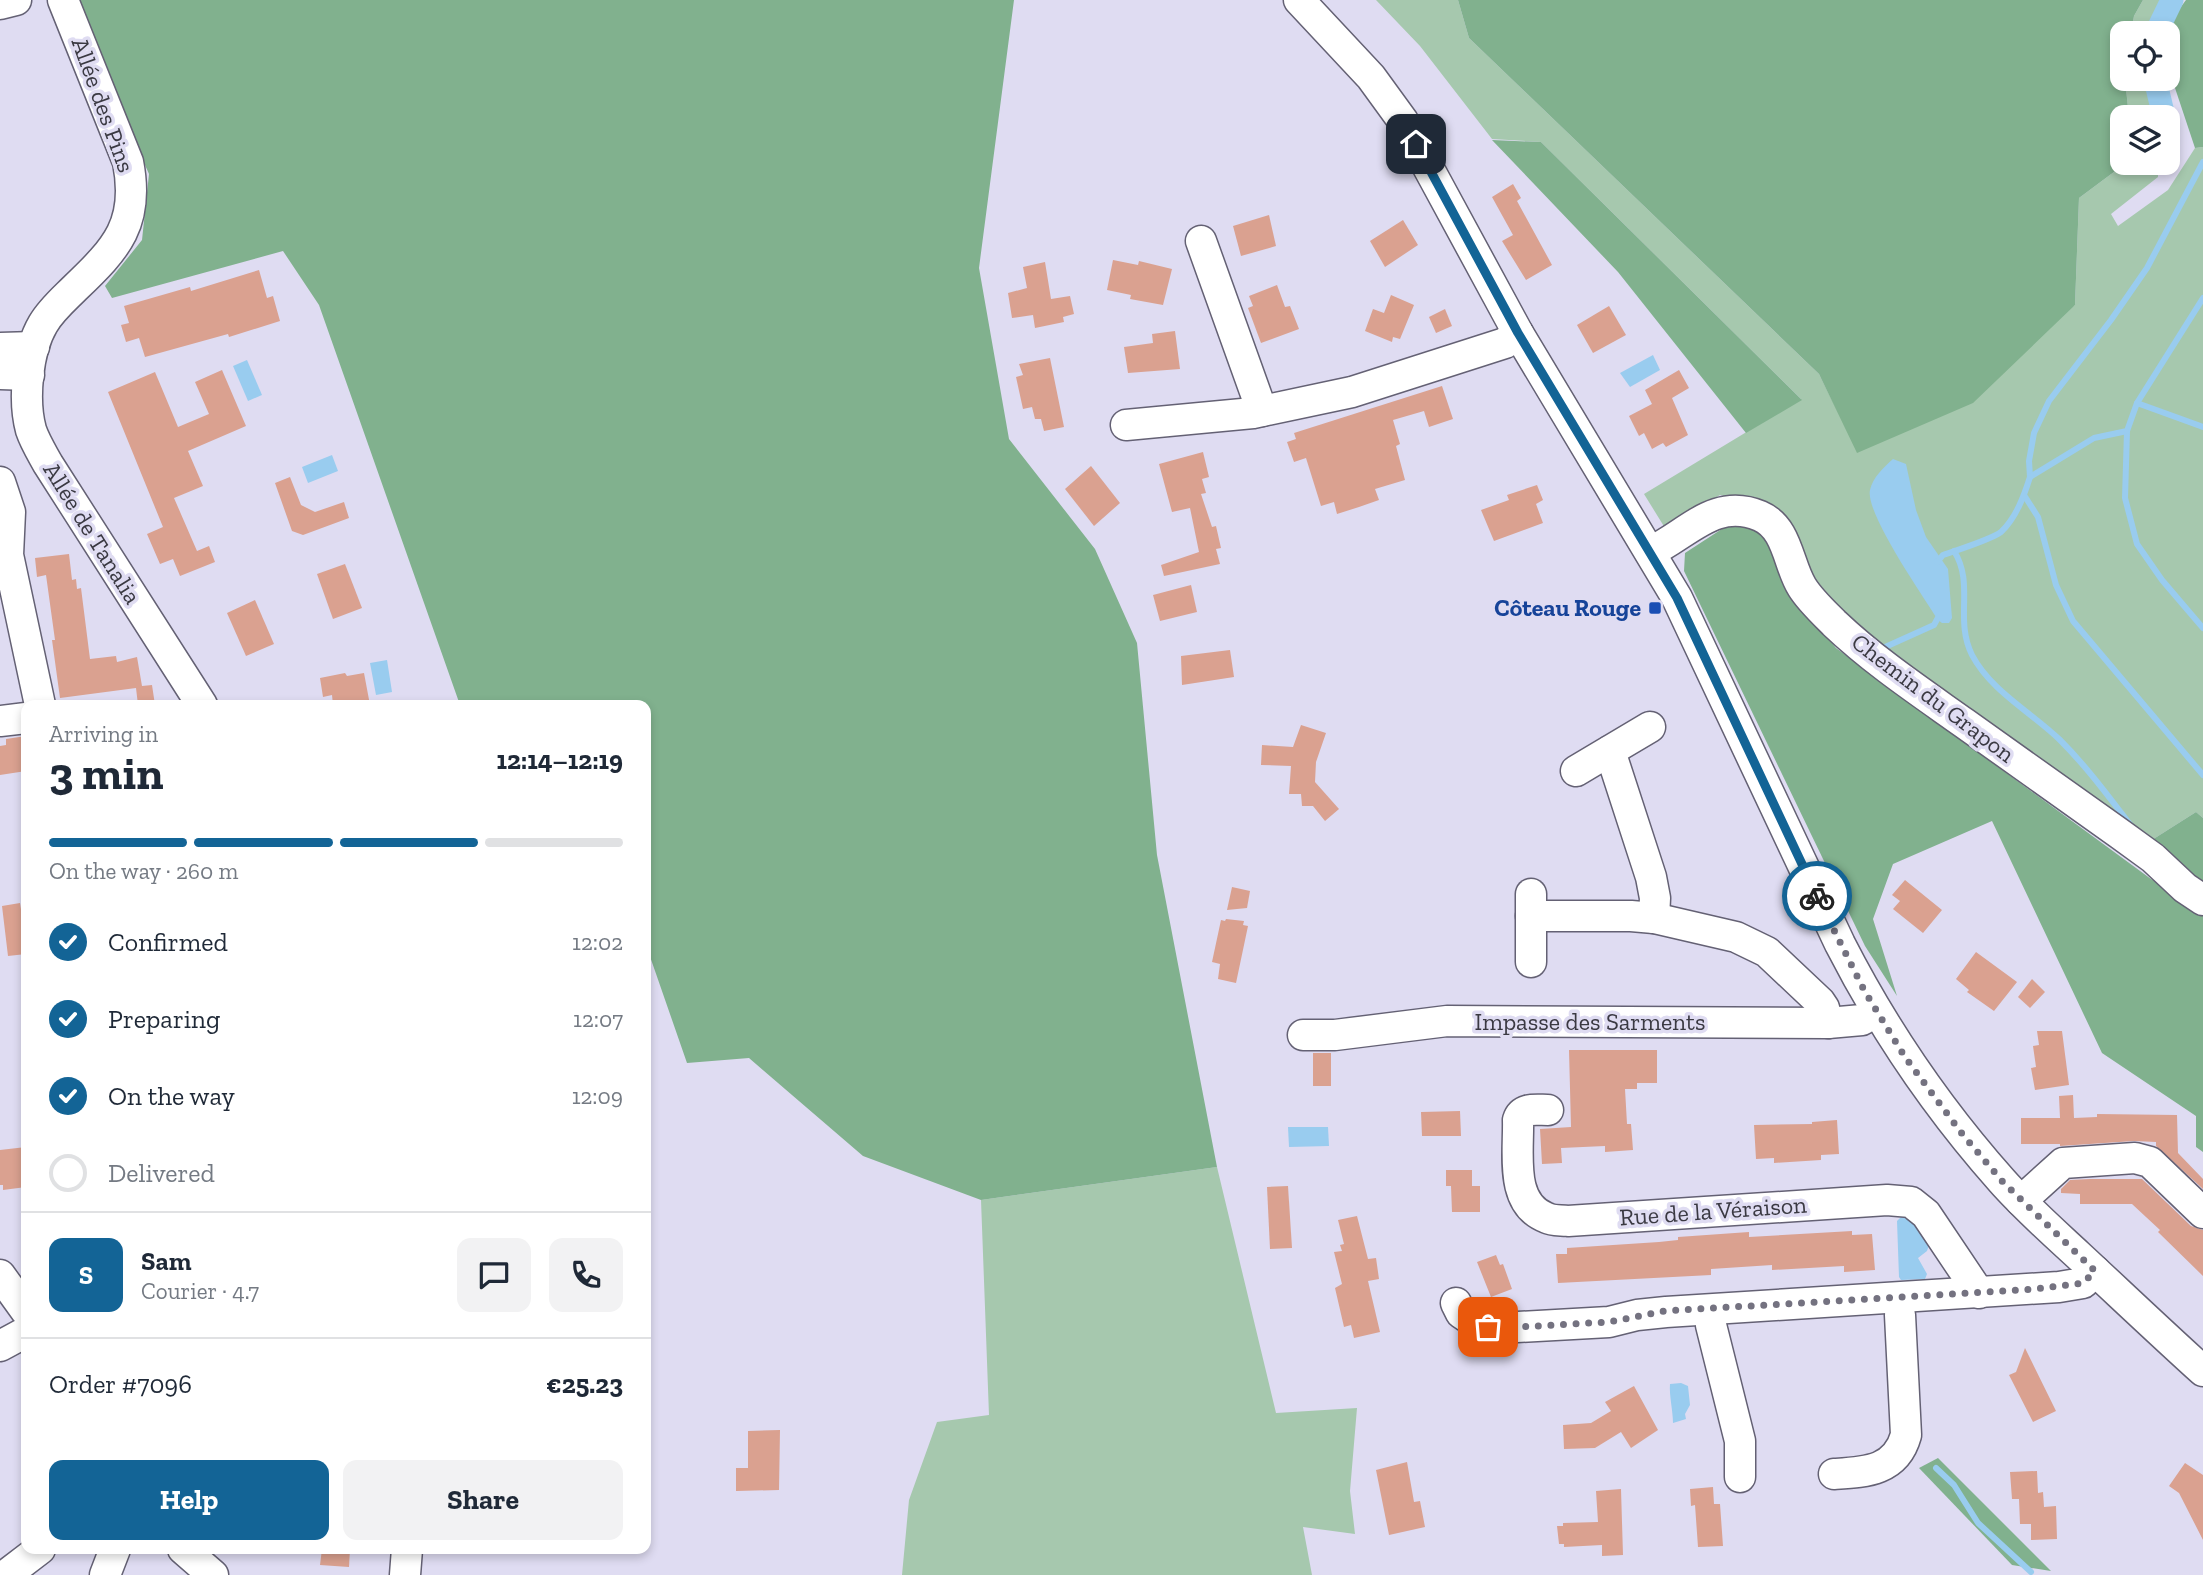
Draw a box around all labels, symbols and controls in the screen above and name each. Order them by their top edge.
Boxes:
map controls [2110,21,2180,175]
button: locate [2110,21,2180,91]
street label: Allée des Pins [66,33,141,176]
button: layers [2110,105,2180,175]
pin [1386,114,1446,174]
icon: home [1397,125,1435,163]
street label: Allée de Tanalia [37,457,148,609]
place label: Côteau Rouge [1494,593,1641,622]
marker: Côteau Rouge [1647,600,1663,616]
street label: Chemin du Grapon [1846,627,2021,768]
text: Arriving in [49,720,158,748]
text: 12:14–12:19 [496,744,623,776]
text: 3 min [49,746,163,801]
text: On the way · 260 m [49,857,238,885]
courier [1782,861,1852,931]
icon: bike [1798,877,1836,915]
icon: check [49,923,87,961]
text: Confirmed [108,926,228,958]
text: 12:02 [572,928,623,956]
icon: check [49,1000,87,1038]
text: Preparing [108,1003,220,1035]
text: 12:07 [573,1005,623,1033]
street label: Impasse des Sarments [1474,1007,1706,1036]
icon: check [49,1077,87,1115]
text: On the way [108,1080,235,1112]
text: 12:09 [572,1082,623,1110]
text: Delivered [108,1157,215,1189]
street label: Rue de la Véraison [1618,1189,1808,1232]
button: chat [457,1238,531,1312]
button: phone [549,1238,623,1312]
text: Sam [141,1245,191,1277]
text: S [79,1259,93,1291]
text: Courier · 4.7 [141,1277,259,1305]
pin [1458,1297,1518,1357]
icon: bag [1469,1308,1507,1346]
text: Order #7096 [49,1368,192,1400]
text: €25.23 [546,1368,623,1400]
button: Help [49,1460,329,1540]
button: Share [343,1460,623,1540]

